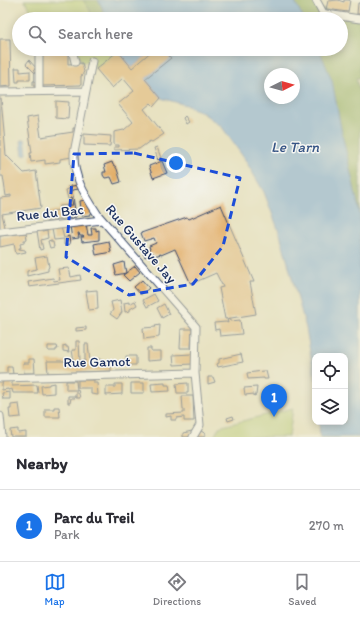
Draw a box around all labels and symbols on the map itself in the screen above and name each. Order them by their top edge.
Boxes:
north arrow [264,68,300,104]
water label: Le Tarn [271,138,319,156]
your location [166,153,186,173]
street label: Rue du Bac [16,201,84,225]
street label: Rue Gustave Jay [102,201,180,287]
street label: Rue Gamot [63,353,131,371]
pin: 1 [261,384,287,417]

